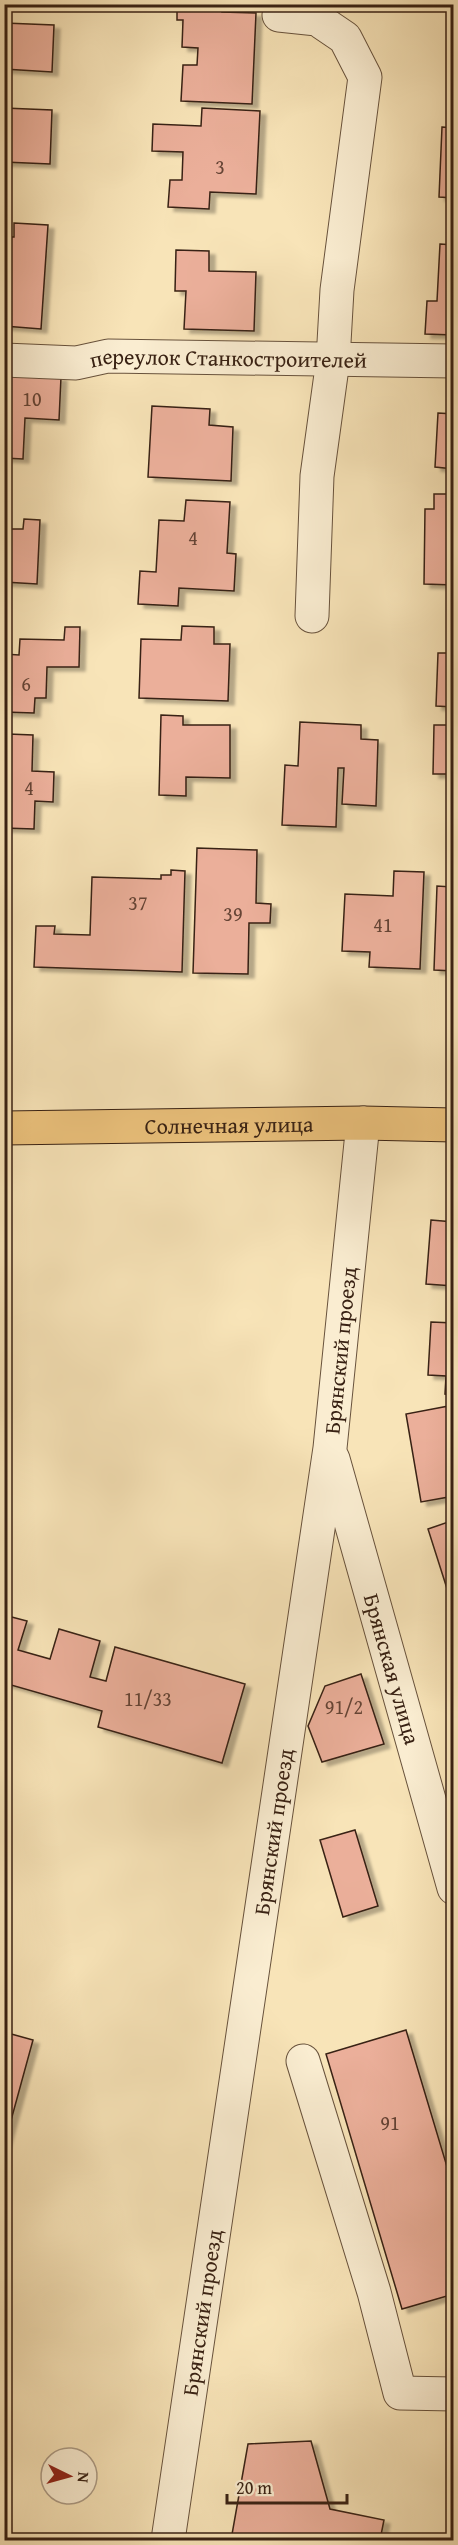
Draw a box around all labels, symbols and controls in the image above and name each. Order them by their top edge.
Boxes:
house number: 3 [215,152,225,181]
street label: переулок Станкостроителей [86,339,367,376]
house number: 10 [22,384,42,413]
house number: 4 [188,523,198,552]
house number: 6 [21,669,31,698]
house number: 4 [24,773,34,802]
house number: 37 [128,888,148,917]
house number: 39 [223,899,243,928]
house number: 41 [373,910,393,939]
street label: Солнечная улица [144,1108,314,1142]
street label: Брянский проезд [316,1265,364,1436]
street label: Брянская улица [356,1590,429,1748]
house number: 11/33 [124,1684,172,1713]
house number: 91/2 [325,1692,363,1721]
street label: Брянский проезд [245,1746,301,1917]
house number: 91 [380,2108,400,2137]
street label: Брянский проезд [174,2227,230,2398]
north arrow [39,2446,99,2506]
scale bar [227,2467,347,2505]
text: N [71,2471,96,2484]
text: 20 m [236,2474,272,2501]

